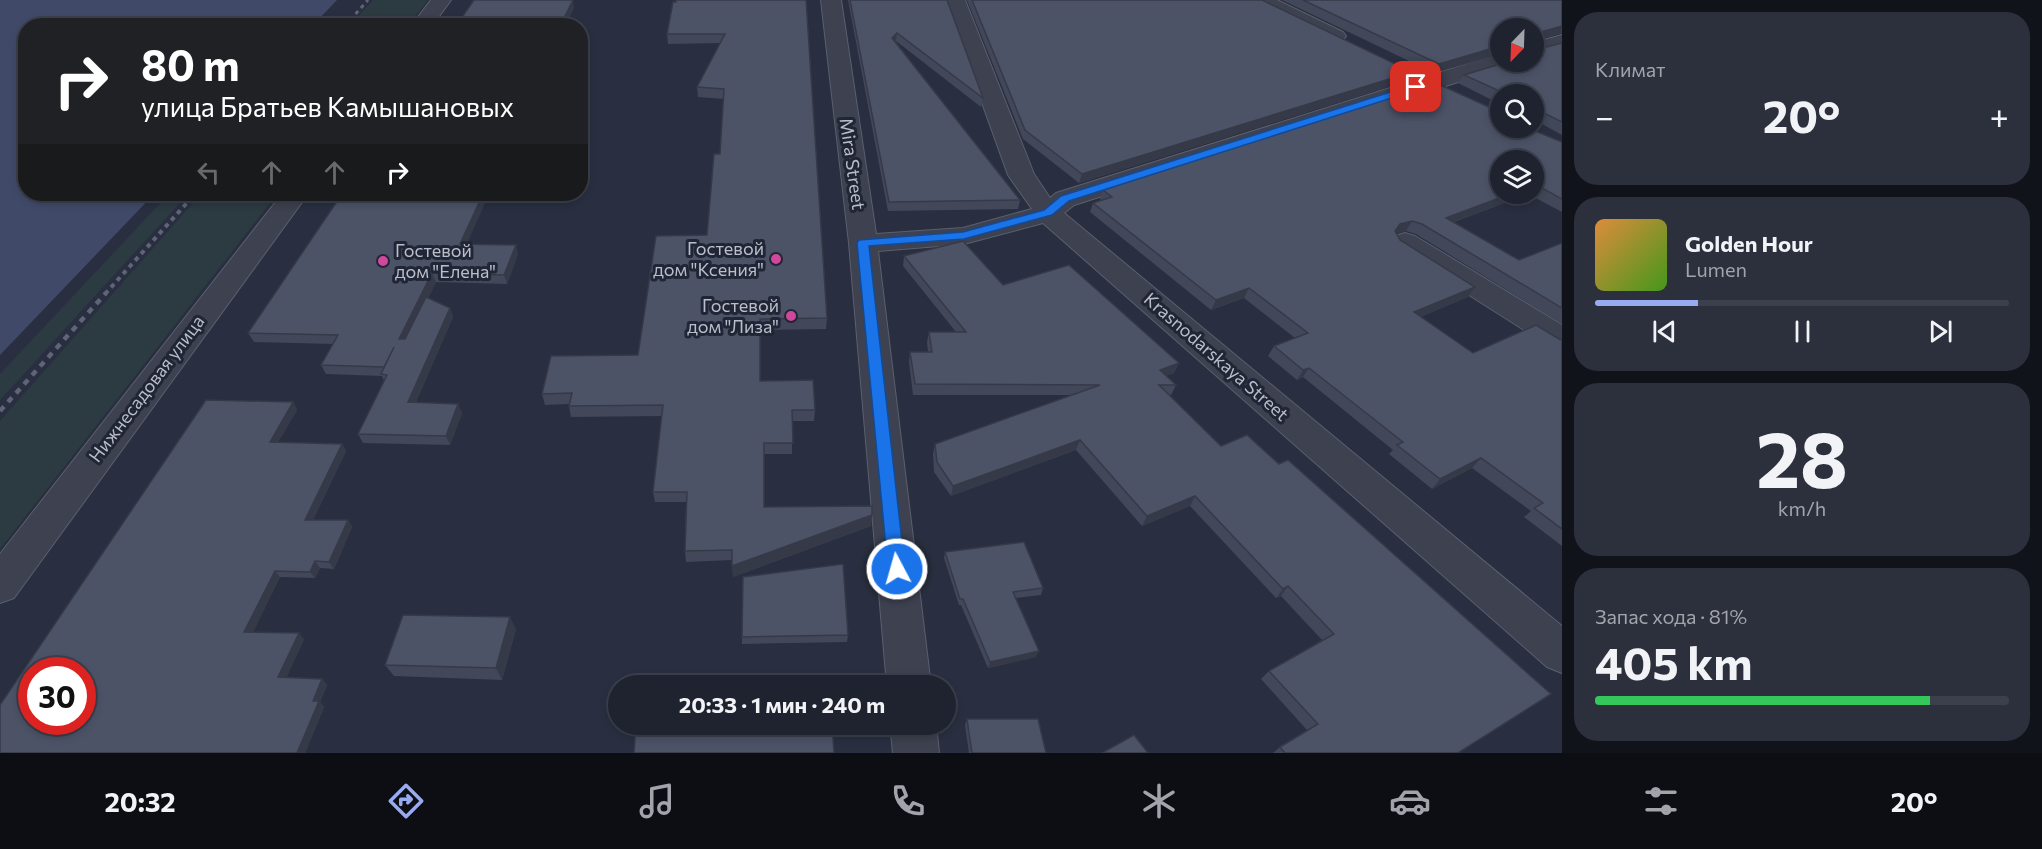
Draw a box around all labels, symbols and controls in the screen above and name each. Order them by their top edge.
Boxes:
north arrow [1490,18,1544,72]
map controls [1490,18,1544,204]
text: 80 m [141,38,240,90]
icon: right [42,42,120,120]
text: Климат [1595,57,1665,81]
pin [1390,61,1441,112]
icon: arrive [1399,70,1432,103]
button: search [1490,84,1544,138]
text: 20° [1763,87,1841,142]
text: улица Братьев Камышановых [141,90,514,123]
text: − [1595,95,1614,136]
text: + [1990,95,2009,136]
street label: Mira Street [836,116,870,211]
button: layers [1490,150,1544,204]
icon: left [192,156,225,189]
icon: ahead [255,156,288,189]
icon: ahead [318,156,351,189]
icon: right [381,156,414,189]
text: Golden Hour [1685,230,1813,257]
place label: Гостевой дом "Ксения" [653,237,764,280]
place label: Гостевой дом "Елена" [395,239,496,282]
marker: Гостевой дом "Ксения" [769,252,783,266]
marker: Гостевой дом "Елена" [376,254,390,268]
text: Lumen [1685,257,1747,281]
street label: Krasnodarskaya Street [1140,287,1293,425]
place label: Гостевой дом "Лиза" [687,294,779,337]
marker: Гостевой дом "Лиза" [784,309,798,323]
street label: Нижнесадовая улица [84,311,209,466]
icon: previous [1648,315,1681,348]
icon: pause [1786,315,1819,348]
icon: next [1924,315,1957,348]
text: 28 [1756,409,1848,504]
text: km/h [1778,496,1826,520]
position arrow [865,537,929,601]
text: Запас хода · 81% [1595,604,1747,628]
text: 405 km [1595,634,1752,689]
speed limit sign: 30 [18,657,96,735]
text: 20:33 · 1 мин · 240 m [679,691,885,718]
icon: directions [385,780,427,822]
icon: music [636,780,678,822]
icon: phone [887,780,929,822]
icon: climate [1138,780,1180,822]
icon: car [1389,780,1431,822]
icon: filters [1640,780,1682,822]
text: 20:32 [105,785,176,818]
text: 20° [1891,785,1937,818]

